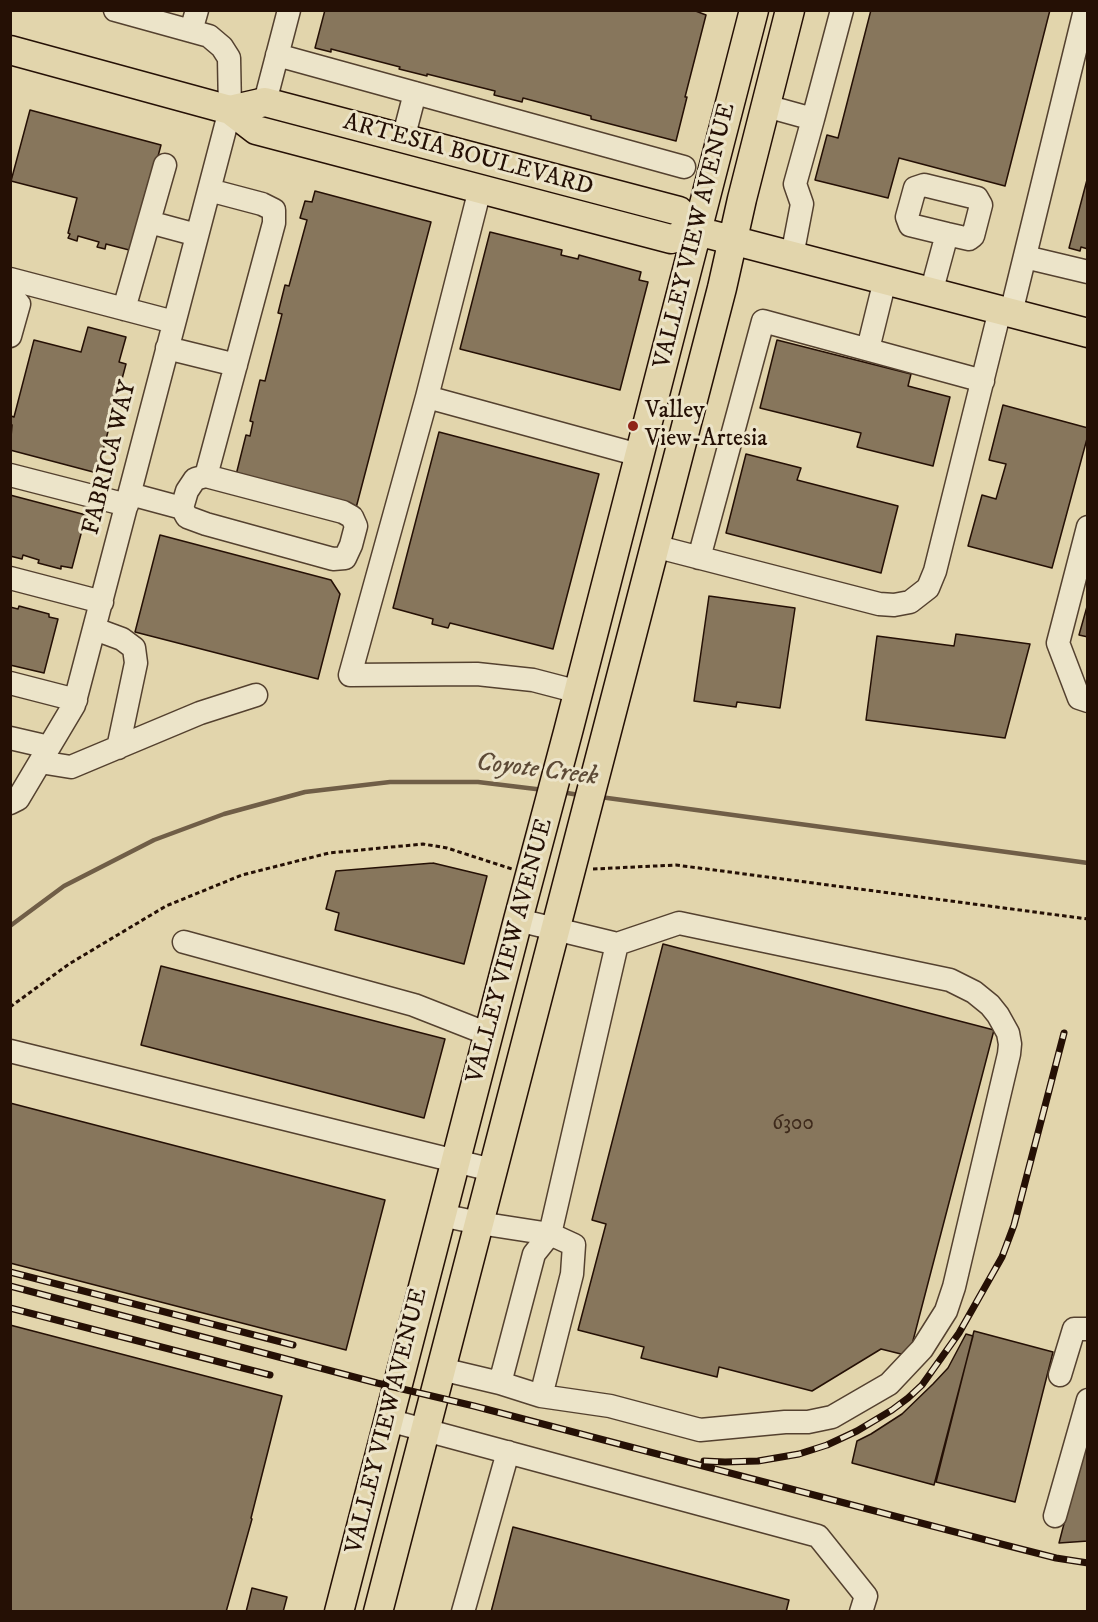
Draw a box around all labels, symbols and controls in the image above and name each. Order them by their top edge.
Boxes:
street label: VALLEY VIEW AVENUE [649,100,743,372]
street label: ARTESIA BOULEVARD [340,109,596,203]
street label: FABRICA WAY [78,378,144,538]
place label: Valley View-Artesia [645,398,767,454]
marker: Valley View-Artesia [626,419,640,433]
water label: Coyote Creek [474,748,600,794]
street label: VALLEY VIEW AVENUE [462,816,560,1086]
house number: 6300 [772,1112,814,1138]
street label: VALLEY VIEW AVENUE [341,1285,435,1557]

